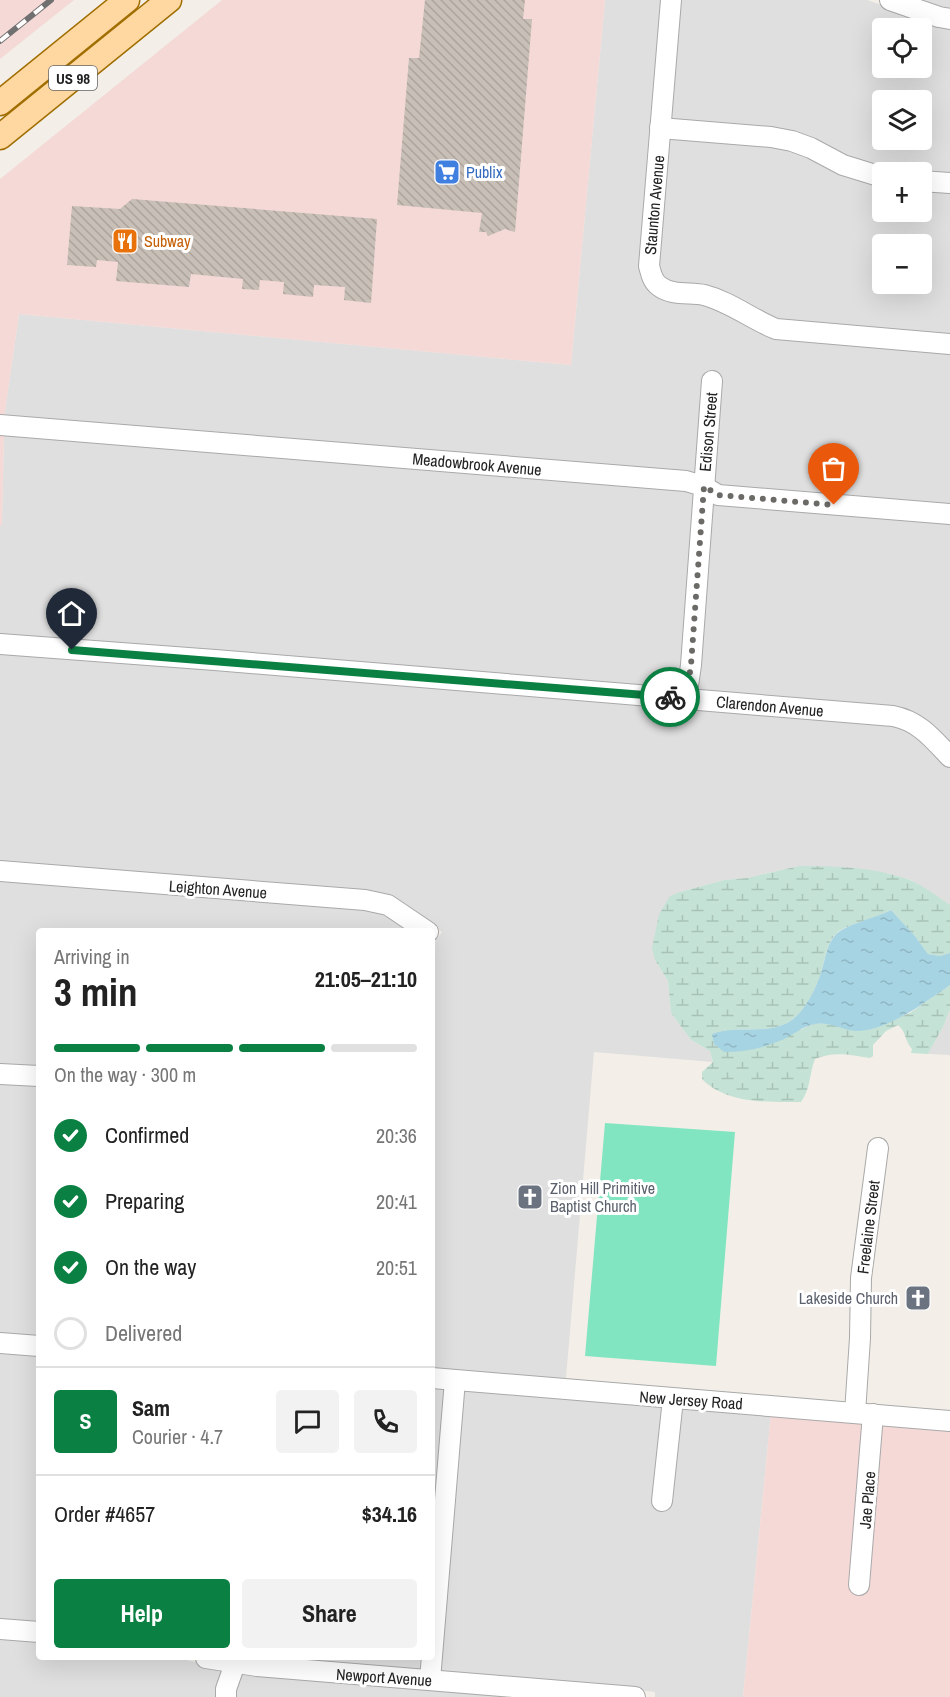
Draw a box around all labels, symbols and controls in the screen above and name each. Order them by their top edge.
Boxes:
map controls [872,18,932,294]
button: locate [872,18,932,78]
road number: US 98 [49,66,97,90]
button: layers [872,90,932,150]
street label: Staunton Avenue [639,154,669,256]
supermarket icon: Publix [432,157,462,187]
place label: Publix [466,161,503,183]
button: + [872,162,932,222]
restaurant icon: Subway [110,226,140,256]
place label: Subway [144,230,191,252]
button: − [872,234,932,294]
street label: Edison Street [694,391,722,473]
pin [808,443,859,505]
street label: Meadowbrook Avenue [411,447,543,481]
icon: bag [817,452,850,485]
pin [46,588,97,650]
icon: home [55,597,88,630]
courier [640,667,700,727]
icon: bike [654,681,687,714]
street label: Clarendon Avenue [715,690,825,722]
street label: Leighton Avenue [168,875,268,903]
text: Arriving in [54,943,130,970]
text: 21:05–21:10 [315,964,417,994]
text: 3 min [54,966,138,1018]
text: On the way · 300 m [54,1061,196,1088]
icon: check [54,1119,87,1152]
text: Confirmed [105,1120,189,1150]
text: 20:36 [376,1122,417,1149]
place label: Zion Hill Primitive Baptist Church [550,1177,655,1217]
street label: Freelaine Street [851,1179,885,1275]
church icon: Zion Hill Primitive Baptist Church [515,1182,545,1212]
icon: check [54,1185,87,1218]
text: Preparing [105,1186,184,1216]
text: 20:41 [376,1188,417,1215]
icon: check [54,1251,87,1284]
text: On the way [105,1252,196,1282]
text: 20:51 [376,1254,417,1281]
church icon: Lakeside Church [903,1283,933,1313]
place label: Lakeside Church [799,1287,898,1309]
text: Delivered [105,1318,182,1348]
street label: New Jersey Road [639,1385,743,1415]
button: chat [276,1390,339,1453]
button: phone [354,1390,417,1453]
text: Sam [132,1393,170,1423]
text: S [79,1406,92,1436]
text: Courier · 4.7 [132,1423,223,1450]
street label: Jae Place [854,1470,880,1530]
text: Order #4657 [54,1499,155,1529]
text: $34.16 [362,1499,417,1529]
button: Help [54,1579,230,1648]
button: Share [242,1579,417,1648]
street label: Newport Avenue [335,1663,433,1691]

